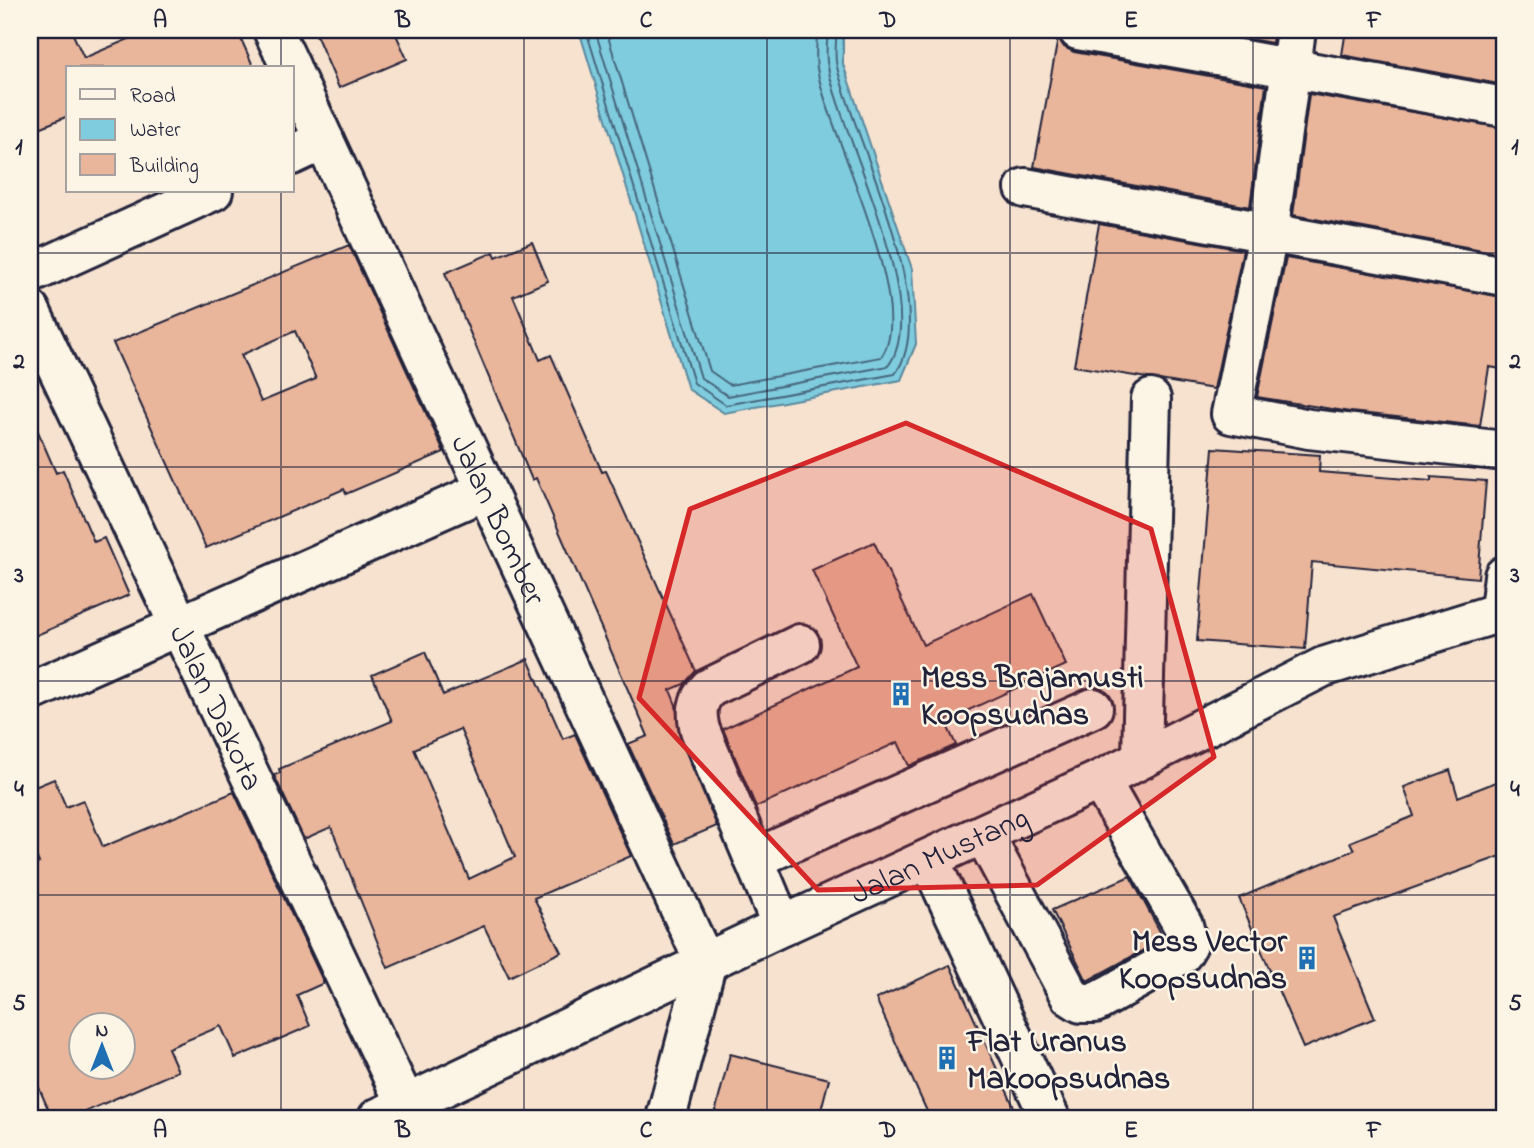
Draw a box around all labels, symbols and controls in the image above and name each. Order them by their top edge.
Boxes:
text: A [153,5,167,38]
text: B [394,5,411,38]
text: C [640,5,653,38]
text: D [879,5,896,38]
text: E [1124,5,1138,38]
text: F [1366,5,1382,38]
legend [66,66,294,192]
text: Road [130,82,176,112]
text: Water [130,116,181,146]
text: 1 [15,132,23,165]
text: 1 [1511,132,1519,165]
text: Building [129,152,199,184]
text: 2 [12,346,25,379]
text: 2 [1508,346,1521,379]
street label: Jalan Bomber [437,428,556,614]
text: 3 [13,560,24,593]
text: 3 [1509,560,1520,593]
street label: Jalan Dakota [155,617,274,799]
place label: Mess Brajamusti Koopsudnas [921,656,1144,740]
building icon: Mess Brajamusti Koopsudnas [887,680,915,708]
text: 4 [14,774,24,807]
text: 4 [1510,774,1520,807]
street label: Jalan Mustang [844,796,1037,918]
place label: Mess Vector Koopsudnas [1119,920,1288,1004]
building icon: Mess Vector Koopsudnas [1293,944,1321,972]
text: 5 [12,988,26,1021]
text: 5 [1508,988,1522,1021]
north arrow [66,1012,136,1082]
text: N [96,1018,109,1045]
place label: Flat Uranus Makoopsudnas [965,1020,1170,1104]
building icon: Flat Uranus Makoopsudnas [933,1044,961,1072]
text: A [153,1115,167,1148]
text: B [394,1115,411,1148]
text: C [640,1115,653,1148]
text: D [879,1115,896,1148]
text: E [1124,1115,1138,1148]
text: F [1366,1115,1382,1148]

